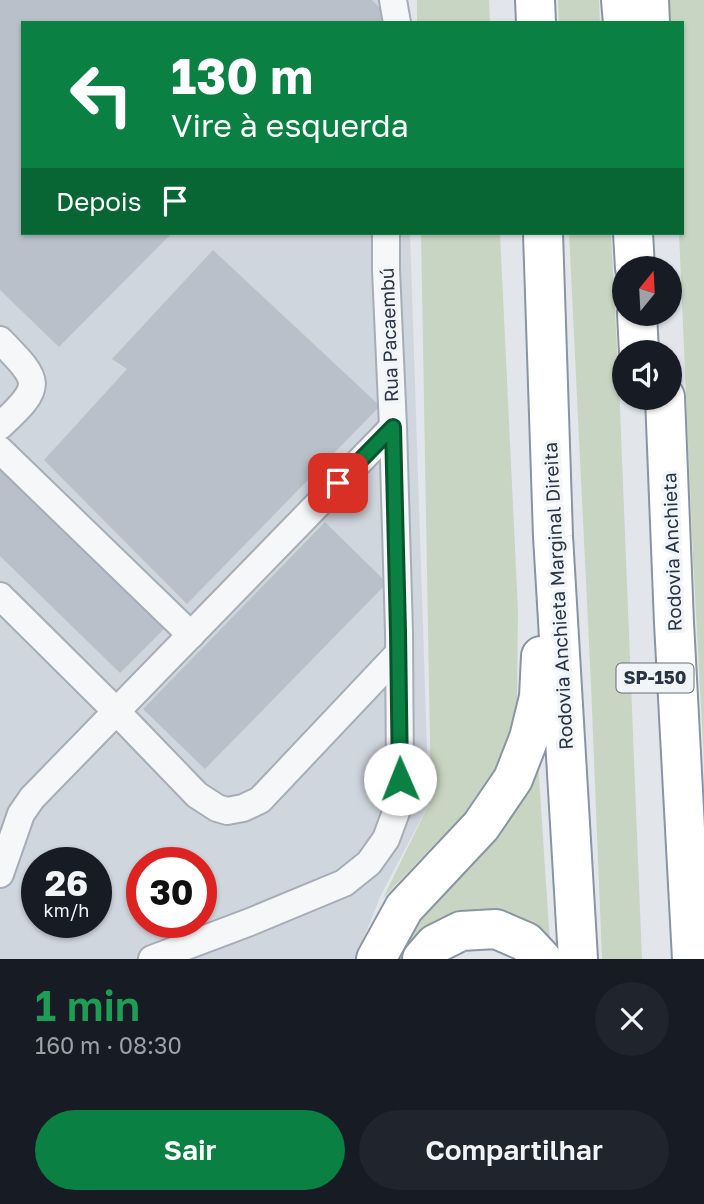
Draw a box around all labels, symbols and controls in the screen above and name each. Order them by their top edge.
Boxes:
text: 130 m [171,46,313,105]
icon: left [56,49,147,140]
text: Vire à esquerda [171,106,409,144]
icon: arrive [156,182,194,220]
text: Depois [56,186,142,217]
north arrow [612,256,682,326]
map controls [612,256,682,410]
street label: Rua Pacaembú [375,267,402,403]
button: sound [612,340,682,410]
street label: Rodovia Anchieta Marginal Direita [538,442,577,750]
pin [308,453,368,513]
icon: arrive [319,464,357,502]
street label: Rodovia Anchieta [657,472,686,632]
road number: SP-150 [616,664,694,692]
position arrow [363,742,437,816]
speed limit sign: 30 [126,847,217,938]
text: 26 [45,862,88,904]
text: km/h [44,899,89,921]
text: 1 min [35,980,140,1030]
button: close [595,982,669,1056]
text: 160 m · 08:30 [35,1031,182,1059]
button: Sair [35,1110,345,1190]
button: Compartilhar [359,1110,669,1190]

